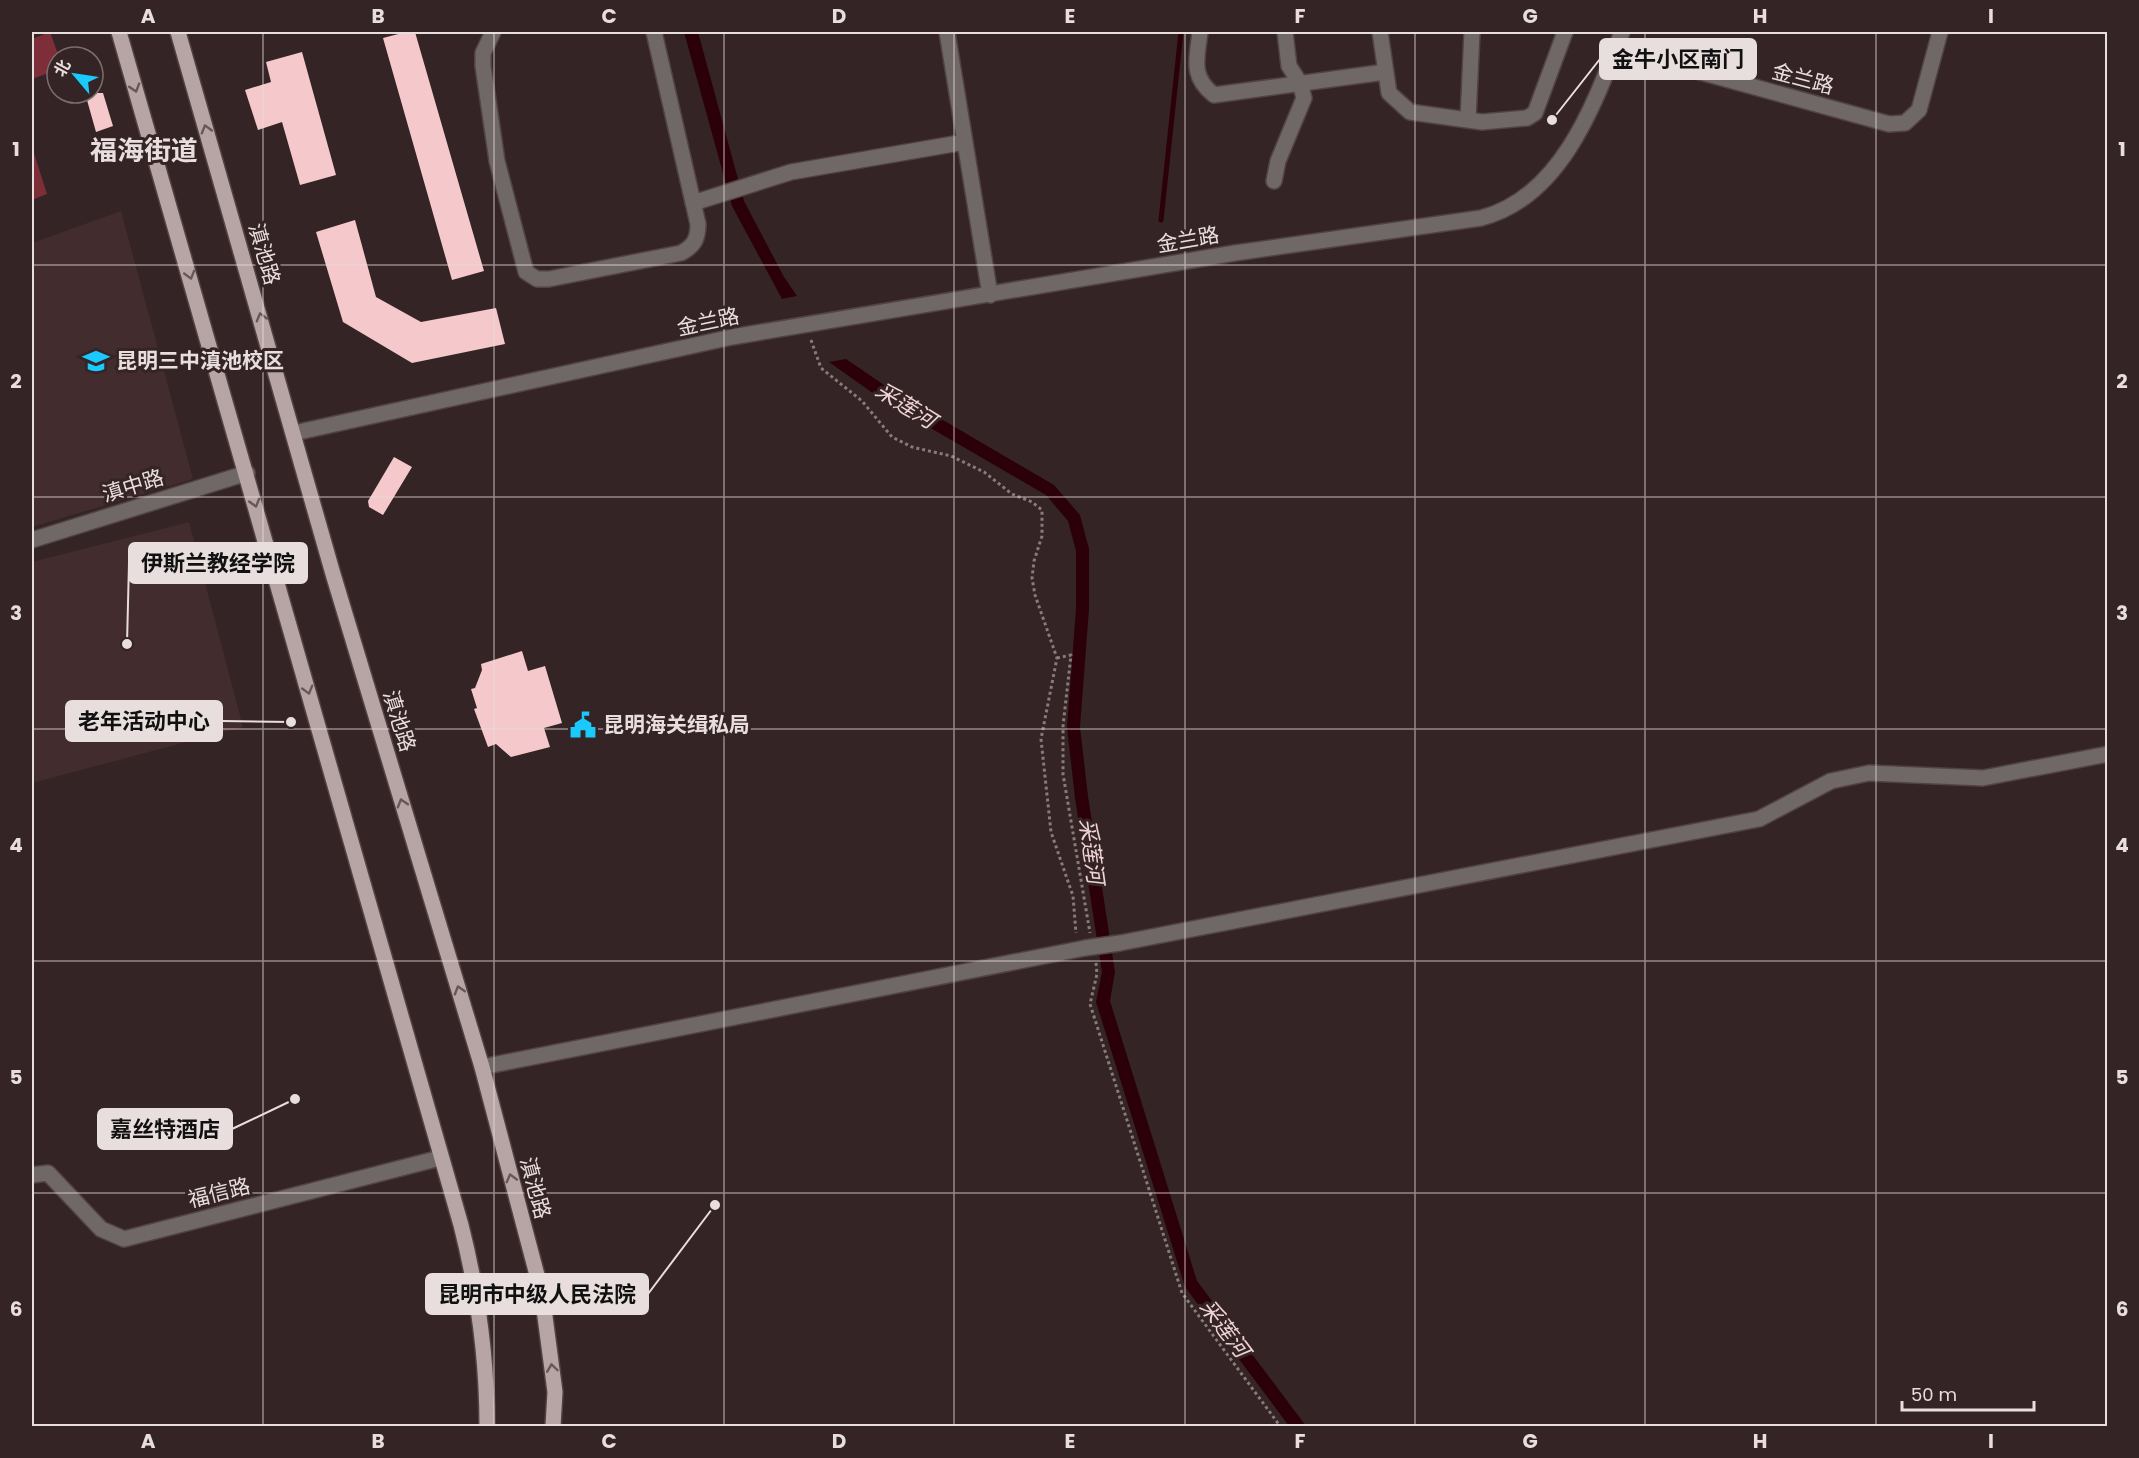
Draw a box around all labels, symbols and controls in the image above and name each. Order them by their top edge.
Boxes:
text: A [141,2,156,30]
text: B [371,2,385,30]
text: C [601,2,617,30]
text: D [832,2,846,30]
text: E [1065,2,1075,30]
text: F [1295,2,1306,30]
text: G [1522,2,1538,30]
text: H [1753,2,1767,30]
text: I [1988,2,1994,30]
callout: 金牛小区南门 [1600,39,1756,79]
text: 金牛小区南门 [1612,44,1744,75]
north arrow [45,45,105,105]
text: 北 [48,55,76,81]
street label: 金兰路 [1769,56,1837,101]
one-way arrow [128,82,140,93]
one-way arrow [201,124,214,134]
district label: 福海街道 [90,132,198,169]
text: 1 [12,135,20,163]
text: 1 [2118,135,2126,163]
street label: 滇池路 [242,220,287,288]
street label: 金兰路 [1154,220,1221,259]
one-way arrow [183,270,196,280]
street label: 金兰路 [674,301,742,342]
one-way arrow [256,312,268,322]
school or university icon: 昆明三中滇池校区 [81,346,111,376]
place label: 昆明三中滇池校区 [116,346,284,375]
text: 2 [10,367,22,395]
text: 2 [2116,367,2128,395]
water label: 采莲河 [870,375,945,438]
street label: 滇中路 [98,462,167,509]
one-way arrow [248,497,260,508]
callout: 伊斯兰教经学院 [129,543,307,583]
text: 伊斯兰教经学院 [141,548,295,579]
text: 3 [10,599,22,627]
text: 3 [2116,599,2128,627]
one-way arrow [301,684,313,695]
street label: 滇池路 [376,686,423,755]
callout: 老年活动中心 [66,701,222,741]
text: 老年活动中心 [78,706,210,737]
public building icon: 昆明海关缉私局 [568,710,598,740]
place label: 昆明海关缉私局 [603,710,750,739]
one-way arrow [397,798,409,809]
water label: 采莲河 [1072,816,1112,890]
text: 4 [9,831,23,859]
text: 4 [2115,831,2129,859]
one-way arrow [454,985,466,996]
text: 5 [10,1063,23,1091]
text: 5 [2116,1063,2129,1091]
callout: 嘉丝特酒店 [98,1109,232,1149]
text: 嘉丝特酒店 [110,1114,220,1145]
street label: 滇池路 [513,1154,558,1222]
street label: 福信路 [185,1171,253,1214]
one-way arrow [506,1173,518,1184]
callout: 昆明市中级人民法院 [426,1274,648,1314]
text: 昆明市中级人民法院 [438,1279,636,1310]
water label: 采莲河 [1192,1293,1259,1367]
text: 6 [10,1295,22,1323]
text: 6 [2116,1295,2128,1323]
one-way arrow [546,1364,558,1373]
scale bar [1902,1374,2034,1412]
text: 50 m [1911,1382,1957,1407]
text: A [141,1427,156,1455]
text: B [371,1427,385,1455]
text: C [601,1427,617,1455]
text: D [832,1427,846,1455]
text: E [1065,1427,1075,1455]
text: F [1295,1427,1306,1455]
text: G [1522,1427,1538,1455]
text: H [1753,1427,1767,1455]
text: I [1988,1427,1994,1455]

